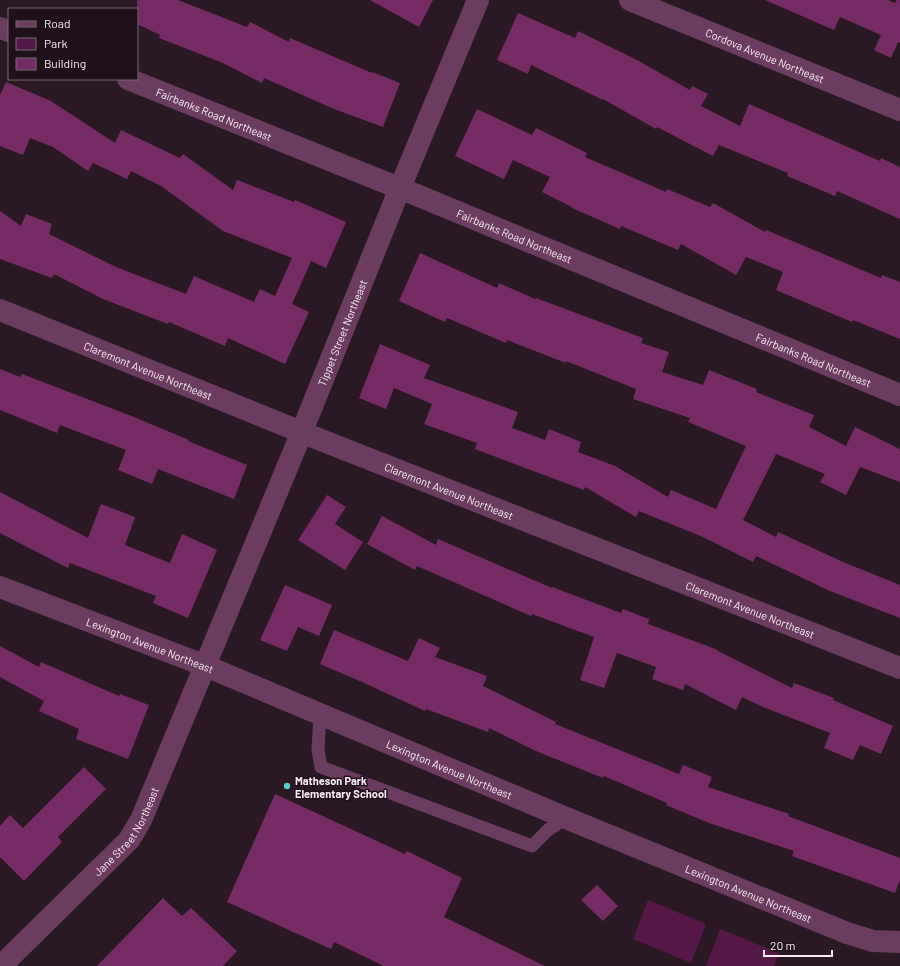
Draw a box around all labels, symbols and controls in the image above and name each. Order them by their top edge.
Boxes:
legend [8,8,138,80]
text: Road [44,16,71,30]
street label: Cordova Avenue Northeast [704,25,826,85]
text: Park [44,36,68,50]
text: Building [44,56,86,70]
street label: Fairbanks Road Northeast [154,85,274,143]
street label: Fairbanks Road Northeast [455,206,574,265]
street label: Tippet Street Northeast [314,278,369,388]
street label: Fairbanks Road Northeast [754,330,874,389]
street label: Claremont Avenue Northeast [82,338,214,402]
street label: Claremont Avenue Northeast [383,459,515,522]
street label: Claremont Avenue Northeast [684,578,817,640]
street label: Lexington Avenue Northeast [85,614,216,675]
street label: Lexington Avenue Northeast [385,737,514,801]
place label: Matheson Park Elementary School [295,774,387,800]
marker: Matheson Park Elementary School [282,781,292,791]
street label: Jane Street Northeast [90,785,161,878]
street label: Lexington Avenue Northeast [684,861,814,924]
scale bar [764,932,832,958]
text: 20 m [770,938,796,952]

